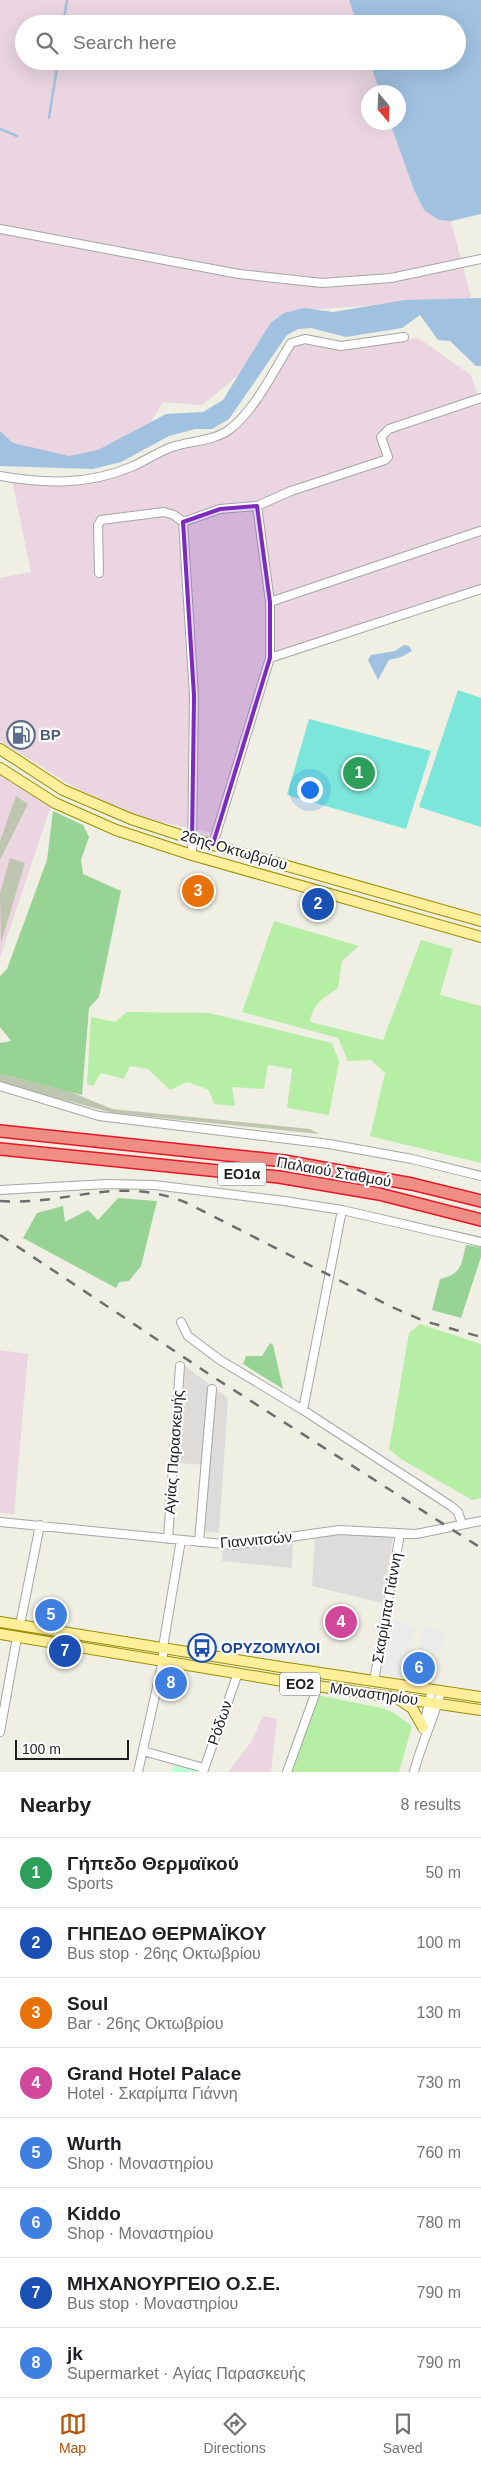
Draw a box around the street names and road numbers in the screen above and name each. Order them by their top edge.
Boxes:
street label: 26ης Οκτωβρίου [179,826,289,873]
street label: Παλαιού Σταθμού [276,1153,393,1190]
road number: ΕΟ1α [218,1162,266,1186]
street label: Αγίας Παρασκευής [161,1389,186,1515]
street label: Γιαννιτσών [219,1528,293,1551]
street label: Σκαρίμπα Γιάννη [368,1551,405,1664]
road number: ΕΟ2 [280,1672,320,1696]
street label: Μοναστηρίου [329,1679,419,1708]
street label: Ρόδων [204,1698,235,1747]

